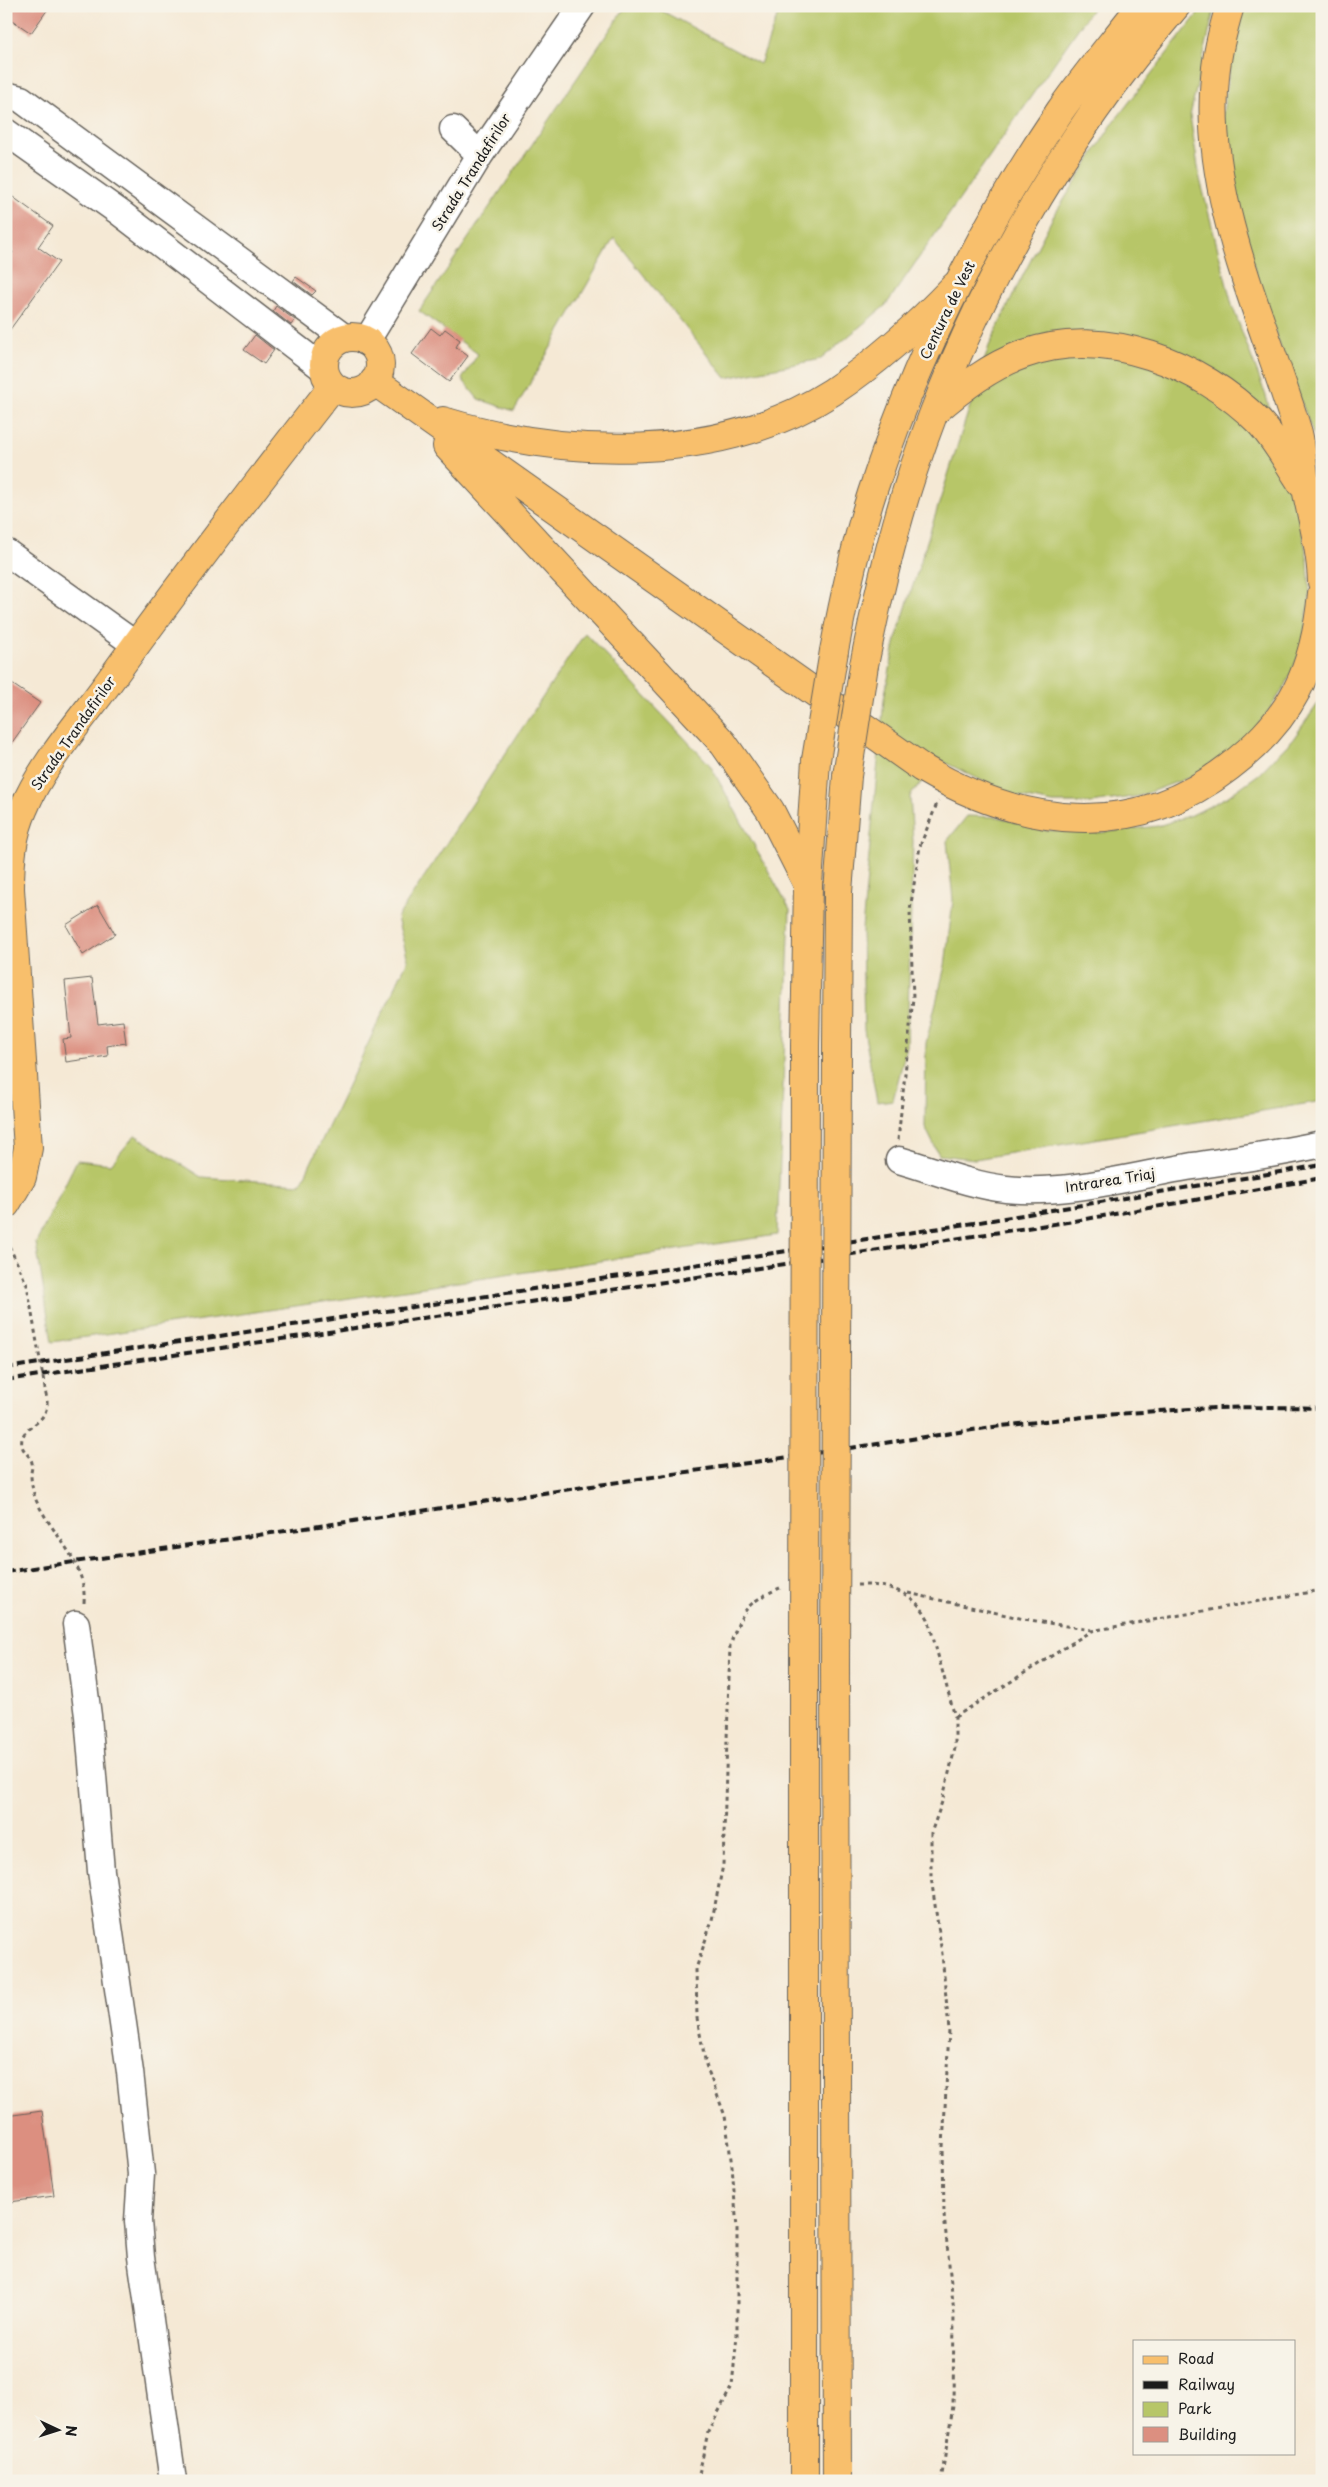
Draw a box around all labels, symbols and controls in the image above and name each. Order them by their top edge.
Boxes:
street label: Strada Trandafirilor [426,109,516,235]
street label: Centura de Vest [914,257,980,363]
street label: Strada Trandafirilor [26,671,121,794]
street label: Intrarea Triaj [1064,1163,1157,1197]
legend [1133,2340,1296,2454]
text: Road [1178,2346,1214,2369]
text: Railway [1178,2372,1235,2395]
text: Park [1178,2396,1212,2419]
north arrow [32,2404,82,2454]
text: Building [1178,2422,1237,2445]
text: N [61,2425,82,2437]

